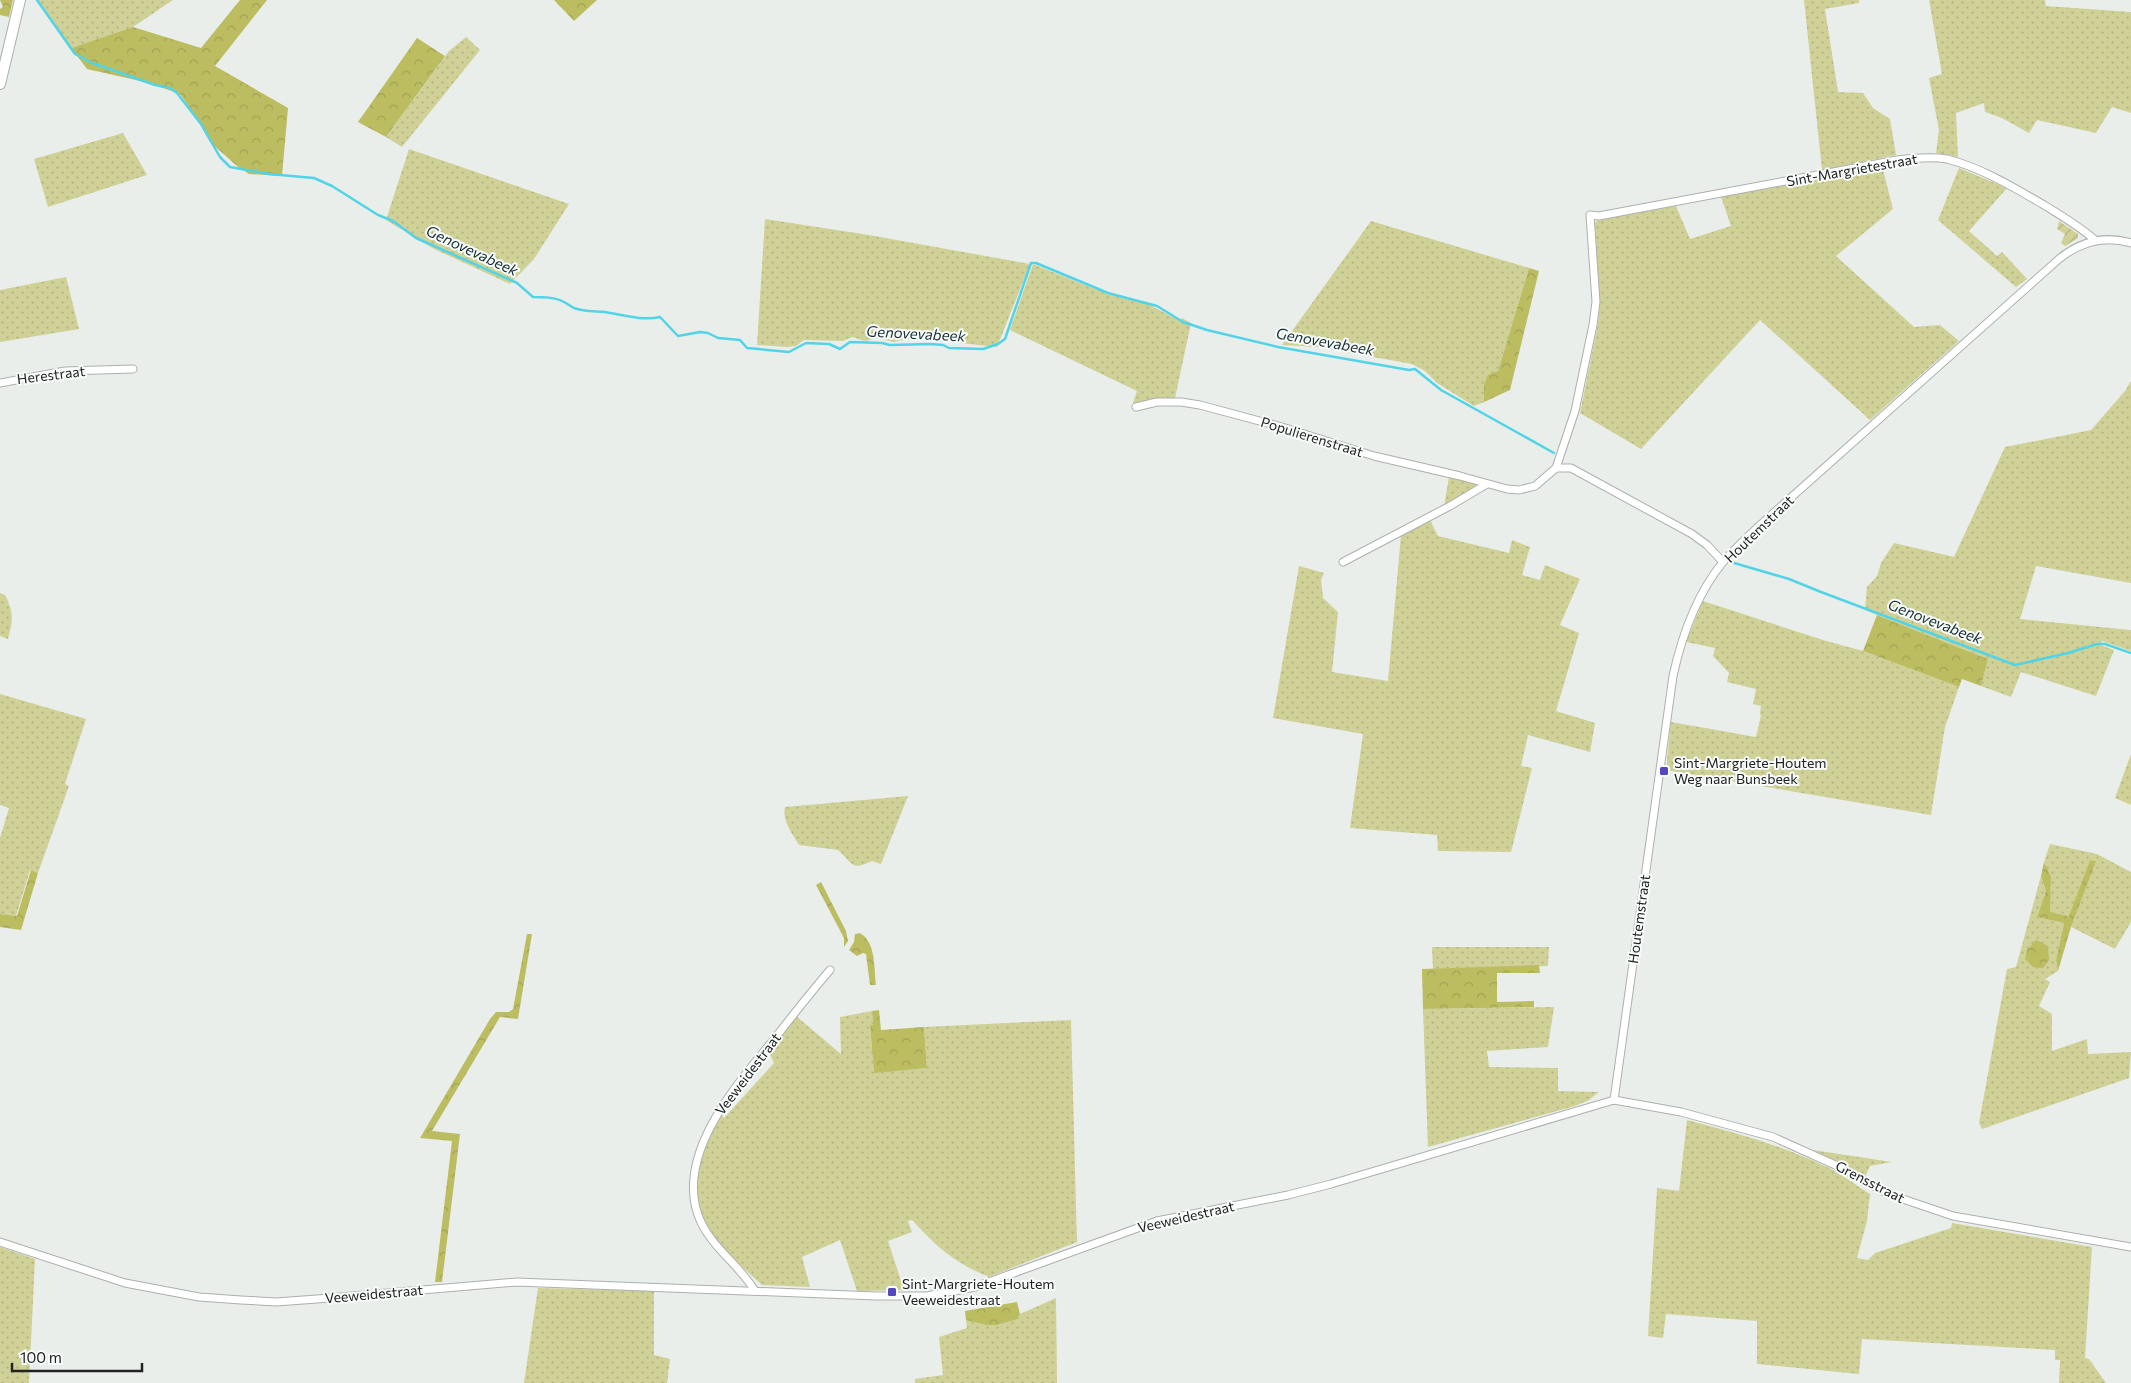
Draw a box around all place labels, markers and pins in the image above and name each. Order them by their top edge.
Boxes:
place label: Sint-Margriete-Houtem Weg naar Bunsbeek [1674,754,1827,787]
marker: Sint-Margriete-Houtem Weg naar Bunsbeek [1658,765,1670,777]
place label: Sint-Margriete-Houtem Veeweidestraat [902,1275,1055,1308]
marker: Sint-Margriete-Houtem Veeweidestraat [886,1286,898,1298]

